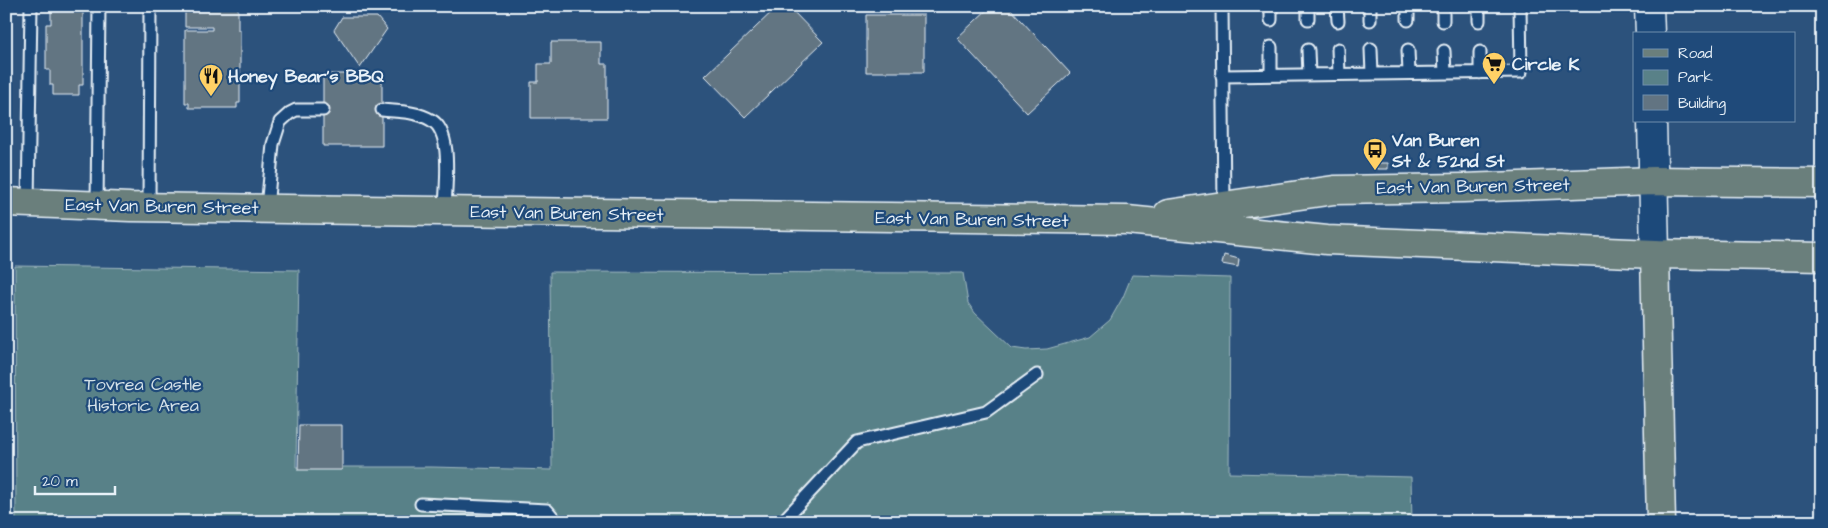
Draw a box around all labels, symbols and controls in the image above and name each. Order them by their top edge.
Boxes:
legend [1633,32,1796,122]
text: Road [1678,43,1713,64]
supermarket icon: Circle K [1481,51,1507,85]
place label: Circle K [1512,52,1581,77]
restaurant icon: Honey Bear's BBQ [198,63,224,97]
place label: Honey Bear's BBQ [228,64,384,90]
text: Park [1678,67,1713,88]
text: Building [1678,93,1726,115]
place label: Van Buren St & 52nd St [1391,128,1505,174]
bus stop icon: Van Buren St & 52nd St [1362,137,1388,171]
street label: East Van Buren Street [1376,172,1571,201]
street label: East Van Buren Street [65,192,260,221]
street label: East Van Buren Street [470,199,665,228]
street label: East Van Buren Street [875,205,1070,234]
park label: Tovrea Castle Historic Area [84,372,202,418]
scale bar [35,463,115,495]
text: 20 m [42,471,78,492]

